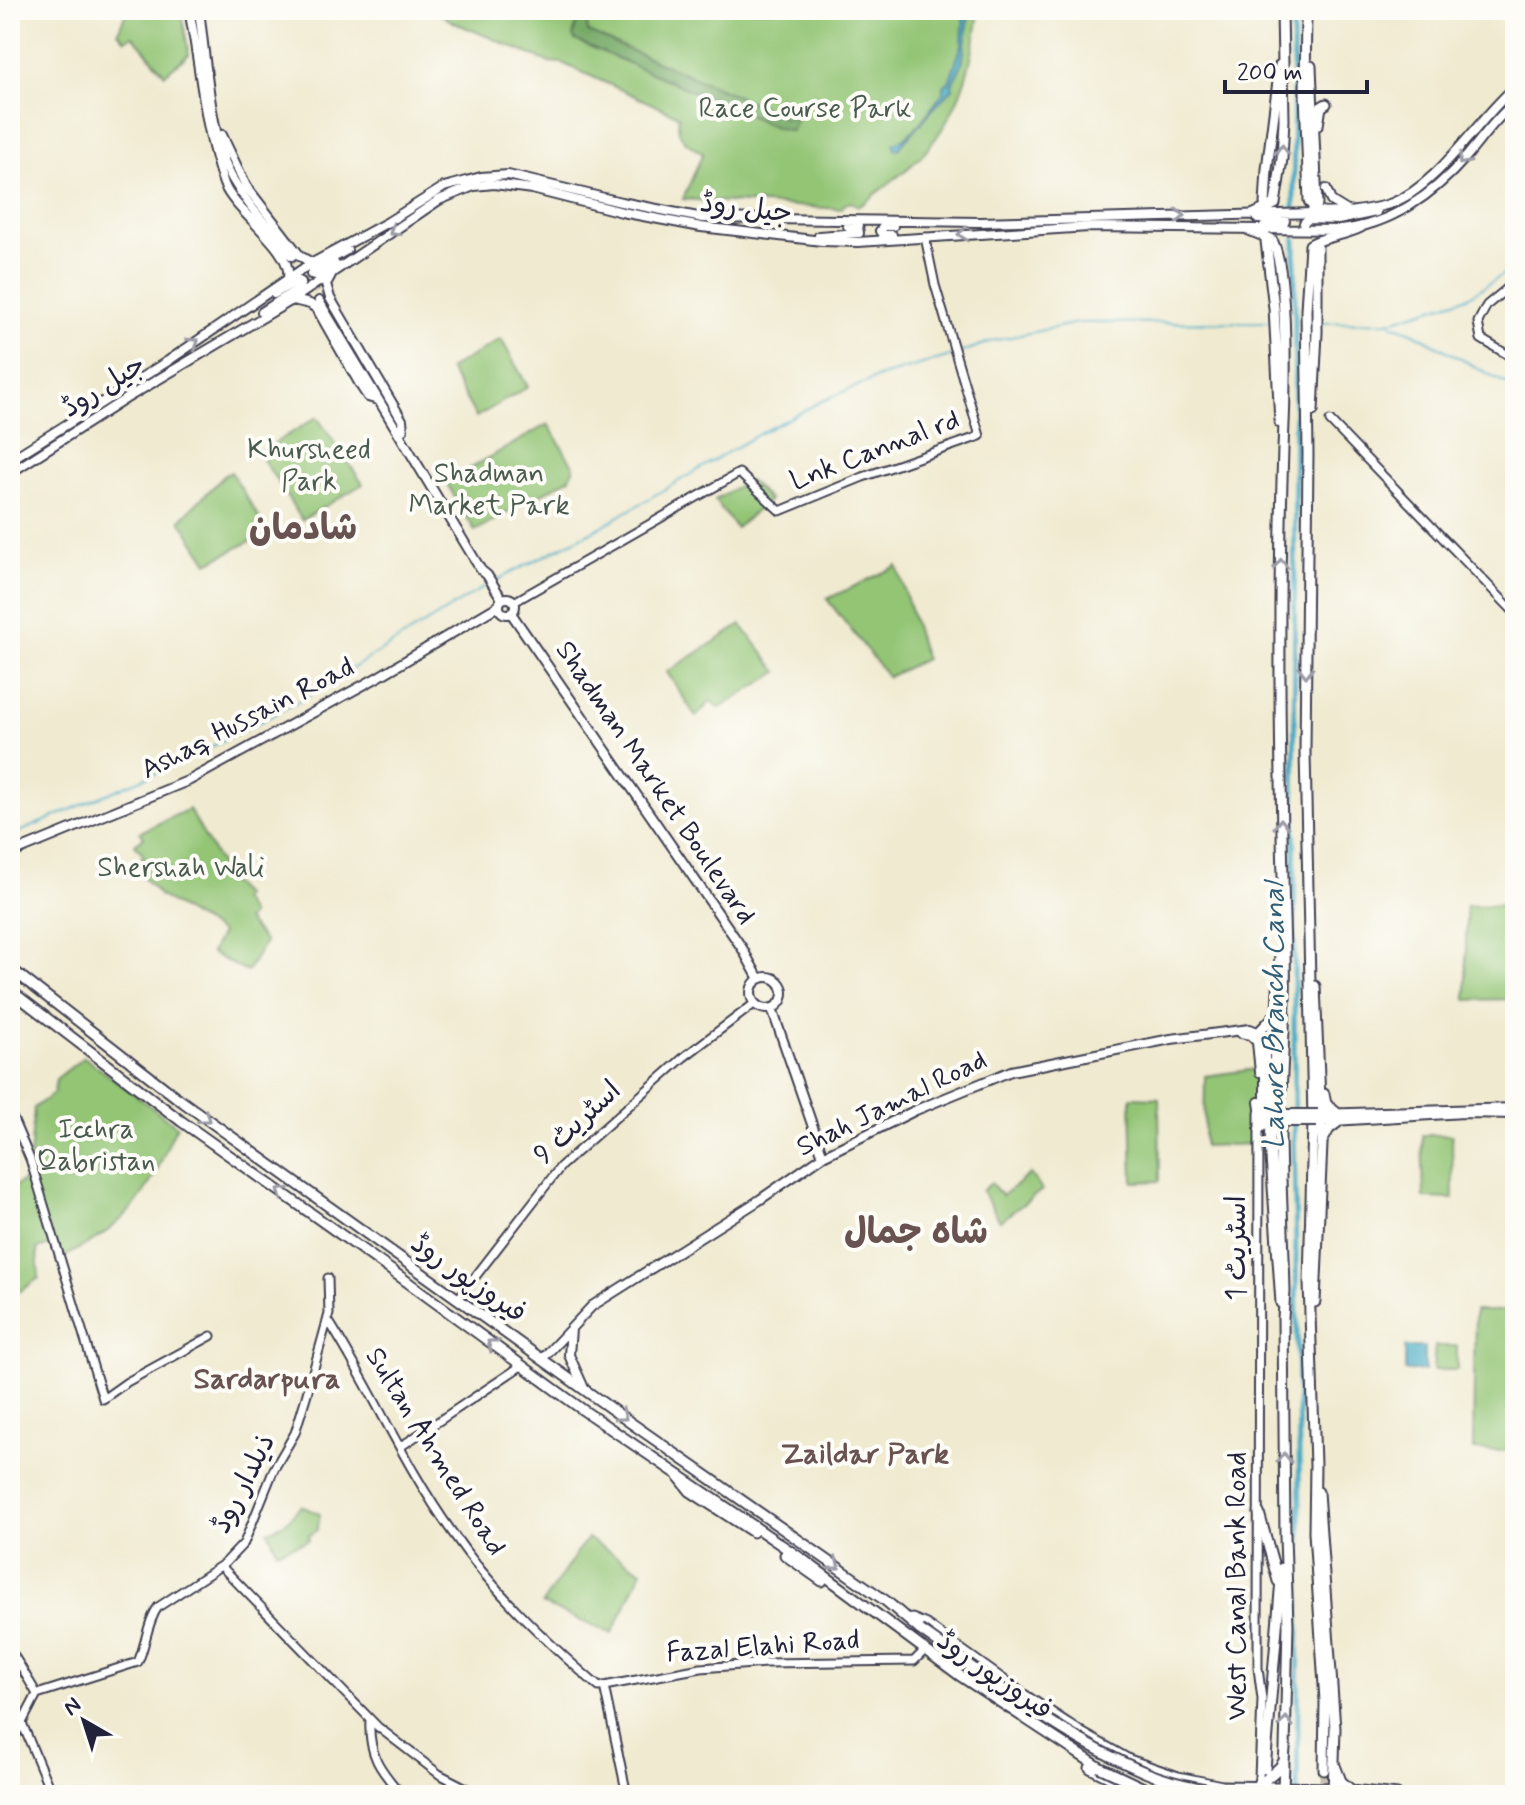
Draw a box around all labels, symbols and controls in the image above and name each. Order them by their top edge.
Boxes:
scale bar [1225,44,1367,94]
text: 200 m [1237,58,1303,89]
park label: Race Course Park [698,91,912,128]
one-way arrow [1274,143,1291,156]
one-way arrow [1458,150,1473,165]
street label: جیل روڈ [698,185,794,233]
one-way arrow [1174,207,1187,224]
one-way arrow [388,221,402,236]
one-way arrow [956,225,969,242]
one-way arrow [185,338,199,353]
street label: جیل روڈ [55,347,153,427]
street label: Lnk Cannal rd [785,402,965,500]
park label: Khursheed Park [247,432,371,501]
park label: Shadman Market Park [408,456,570,525]
district label: شادمان [249,506,357,553]
one-way arrow [1273,557,1290,570]
street label: Shadman Market Boulevard [546,634,764,932]
street label: Ashaq Hussain Road [135,649,361,789]
one-way arrow [1297,666,1315,679]
one-way arrow [1273,817,1290,830]
park label: Shershah Wali [97,850,265,887]
water label: Lahore Branch Canal [1255,879,1294,1149]
street label: Shah Jamal Road [791,1042,993,1166]
street label: اسٹریٹ 9 [526,1073,630,1173]
one-way arrow [197,1108,211,1123]
park label: Icchra Qabristan [37,1112,155,1181]
one-way arrow [276,1187,290,1202]
street label: اسٹریٹ 1 [1219,1195,1256,1301]
district label: شاہ جمال [844,1210,988,1257]
street label: فیروزپور روڈ [403,1226,533,1332]
one-way arrow [487,1339,501,1354]
street label: Sultan Ahmed Road [356,1341,514,1563]
district label: Sardarpura [194,1360,340,1399]
one-way arrow [613,1406,627,1420]
street label: ذیلدار روڈ [203,1428,285,1540]
district label: Zaildar Park [781,1435,949,1474]
one-way arrow [1275,1451,1293,1464]
street label: West Canal Bank Road [1219,1452,1256,1720]
one-way arrow [826,1555,840,1570]
street label: Fazal Elahi Road [665,1622,861,1672]
street label: فیروزپور روڈ [929,1623,1059,1729]
north arrow [44,1681,124,1761]
text: N [58,1692,87,1723]
one-way arrow [1277,1715,1294,1728]

